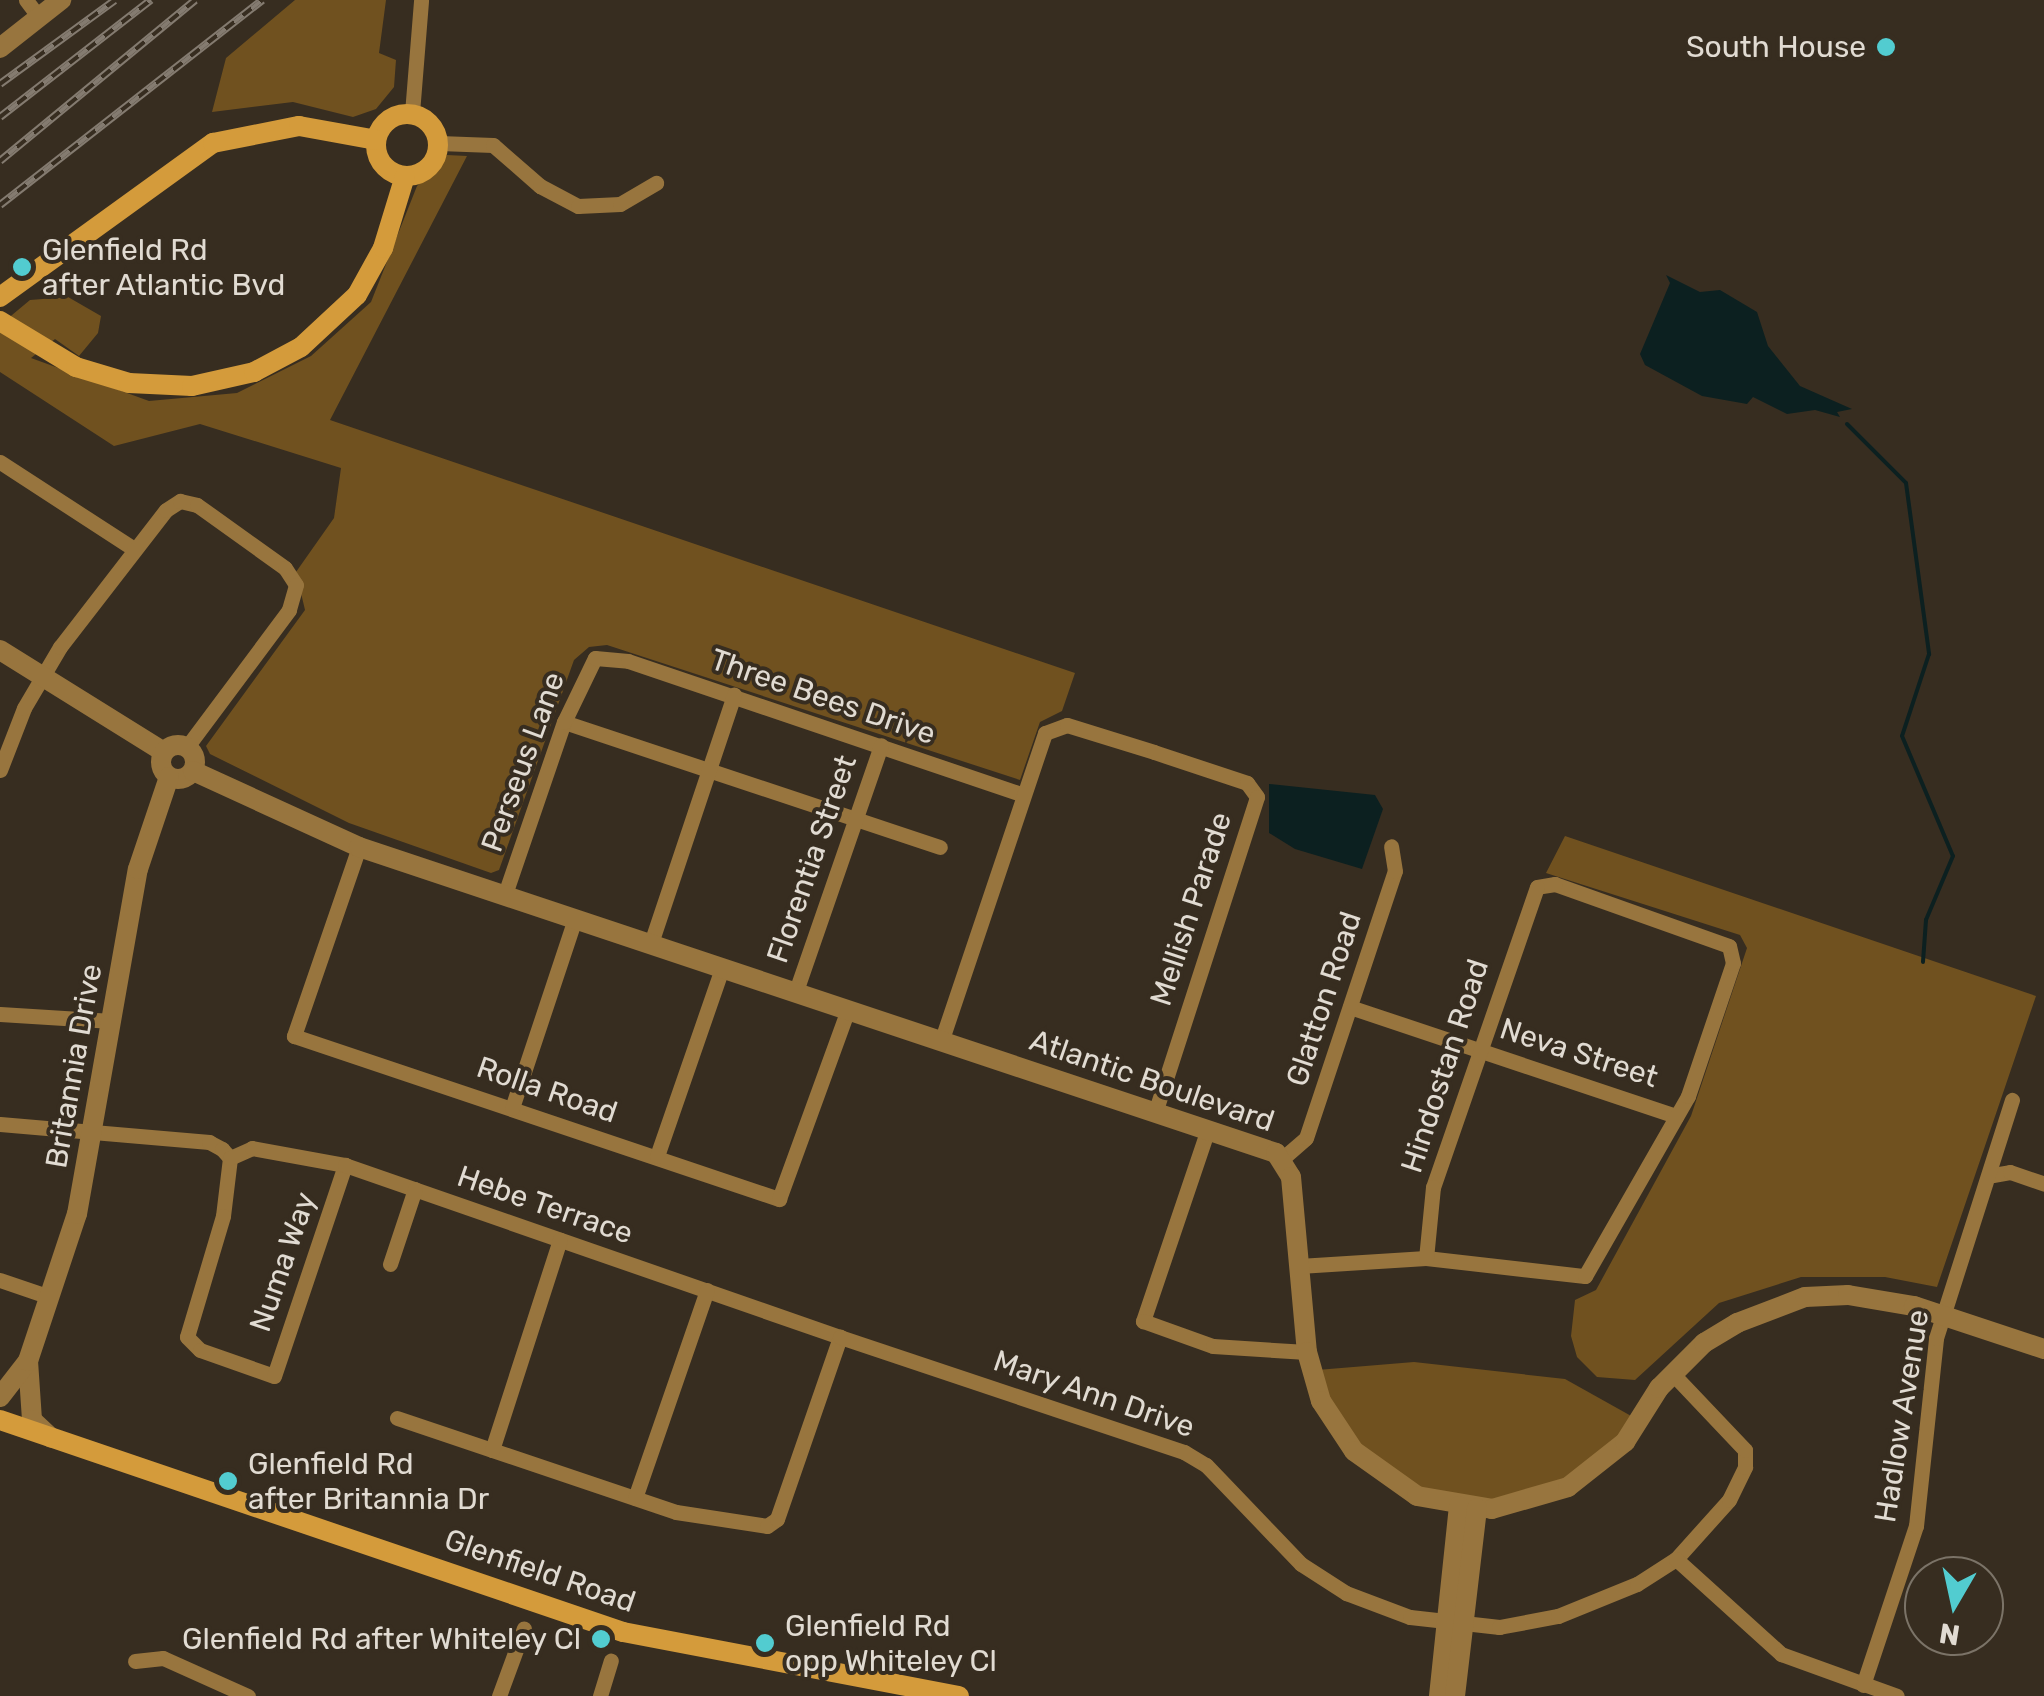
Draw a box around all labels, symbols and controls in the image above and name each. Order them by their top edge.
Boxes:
place label: South House [1686,29,1866,65]
marker: South House [1875,36,1897,58]
place label: Glenfield Rd after Atlantic Bvd [42,232,287,302]
marker: Glenfield Rd after Atlantic Bvd [11,256,33,278]
street label: Three Bees Drive [706,642,940,752]
street label: Perseus Lane [474,667,572,857]
street label: Florentia Street [760,750,864,968]
street label: Mellish Parade [1143,808,1239,1010]
street label: Glatton Road [1279,907,1369,1091]
street label: Hindostan Road [1394,955,1496,1177]
street label: Britannia Drive [38,961,110,1171]
street label: Neva Street [1496,1011,1662,1095]
street label: Atlantic Boulevard [1025,1022,1279,1140]
street label: Rolla Road [472,1049,622,1131]
street label: Hebe Terrace [452,1158,638,1252]
street label: Numa Way [242,1187,324,1337]
street label: Hadlow Avenue [1867,1306,1937,1526]
street label: Mary Ann Drive [988,1343,1200,1445]
place label: Glenfield Rd after Britannia Dr [248,1446,490,1516]
marker: Glenfield Rd after Britannia Dr [217,1470,239,1492]
street label: Glenfield Road [440,1522,640,1620]
north arrow [1904,1556,2004,1656]
place label: Glenfield Rd opp Whiteley Cl [785,1608,998,1678]
text: N [1937,1616,1962,1652]
place label: Glenfield Rd after Whiteley Cl [180,1621,581,1657]
marker: Glenfield Rd after Whiteley Cl [590,1628,612,1650]
marker: Glenfield Rd opp Whiteley Cl [754,1632,776,1654]

